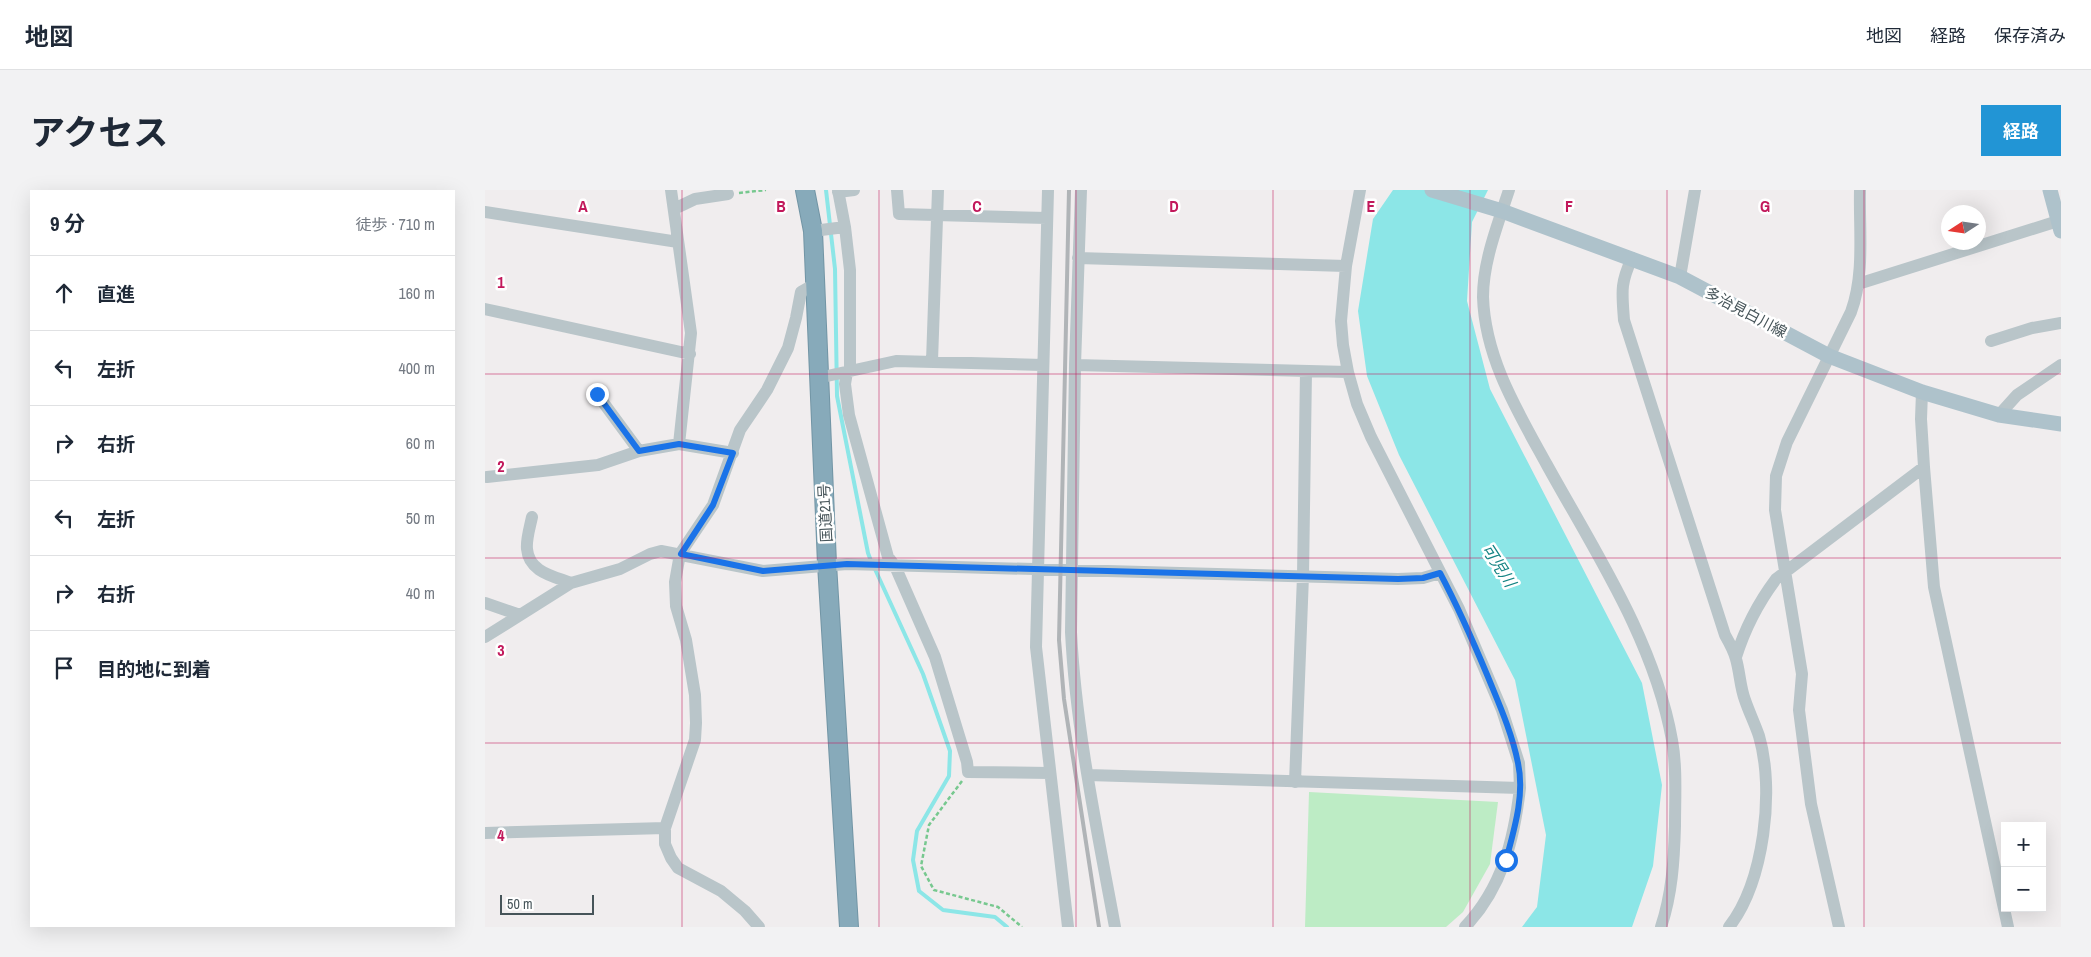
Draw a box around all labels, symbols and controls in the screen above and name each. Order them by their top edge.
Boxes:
text: 地図 [25,20,73,52]
text: 地図 [1866,23,1902,48]
text: 経路 [1930,23,1966,48]
text: 保存済み [1994,23,2066,48]
button: 経路 [1981,105,2061,156]
text: アクセス [30,109,168,156]
text: A [578,195,588,217]
text: B [776,195,786,217]
text: C [972,195,982,217]
text: D [1169,195,1179,217]
text: E [1367,195,1376,217]
text: F [1565,195,1573,217]
text: G [1760,195,1770,217]
north arrow [1941,205,1986,250]
text: 9 分 [50,209,85,238]
text: 徒歩 · 710 m [356,213,435,235]
text: 1 [497,271,505,293]
icon: ahead [50,279,78,307]
text: 直進 [97,281,135,307]
text: 160 m [399,282,435,304]
street label: 多治見白川線 [1701,282,1791,342]
icon: left [50,354,78,382]
text: 左折 [97,356,135,382]
text: 400 m [399,357,435,379]
route end [586,383,609,406]
icon: right [50,429,78,457]
text: 右折 [97,431,135,457]
text: 60 m [406,432,435,454]
text: 2 [497,455,505,477]
street label: 国道21号 [813,483,837,543]
icon: left [50,504,78,532]
text: 左折 [97,506,135,532]
text: 50 m [406,507,435,529]
water label: 可児川 [1477,539,1522,593]
icon: right [50,579,78,607]
text: 右折 [97,581,135,607]
text: 40 m [406,582,435,604]
text: 3 [497,639,505,661]
icon: arrive [50,654,78,682]
text: 目的地に到着 [97,656,211,682]
map controls [2001,822,2046,912]
button: + [2001,822,2046,867]
text: 4 [497,824,505,846]
route start [1495,849,1518,872]
button: − [2001,867,2046,912]
scale bar [500,892,594,915]
text: 50 m [507,895,533,913]

